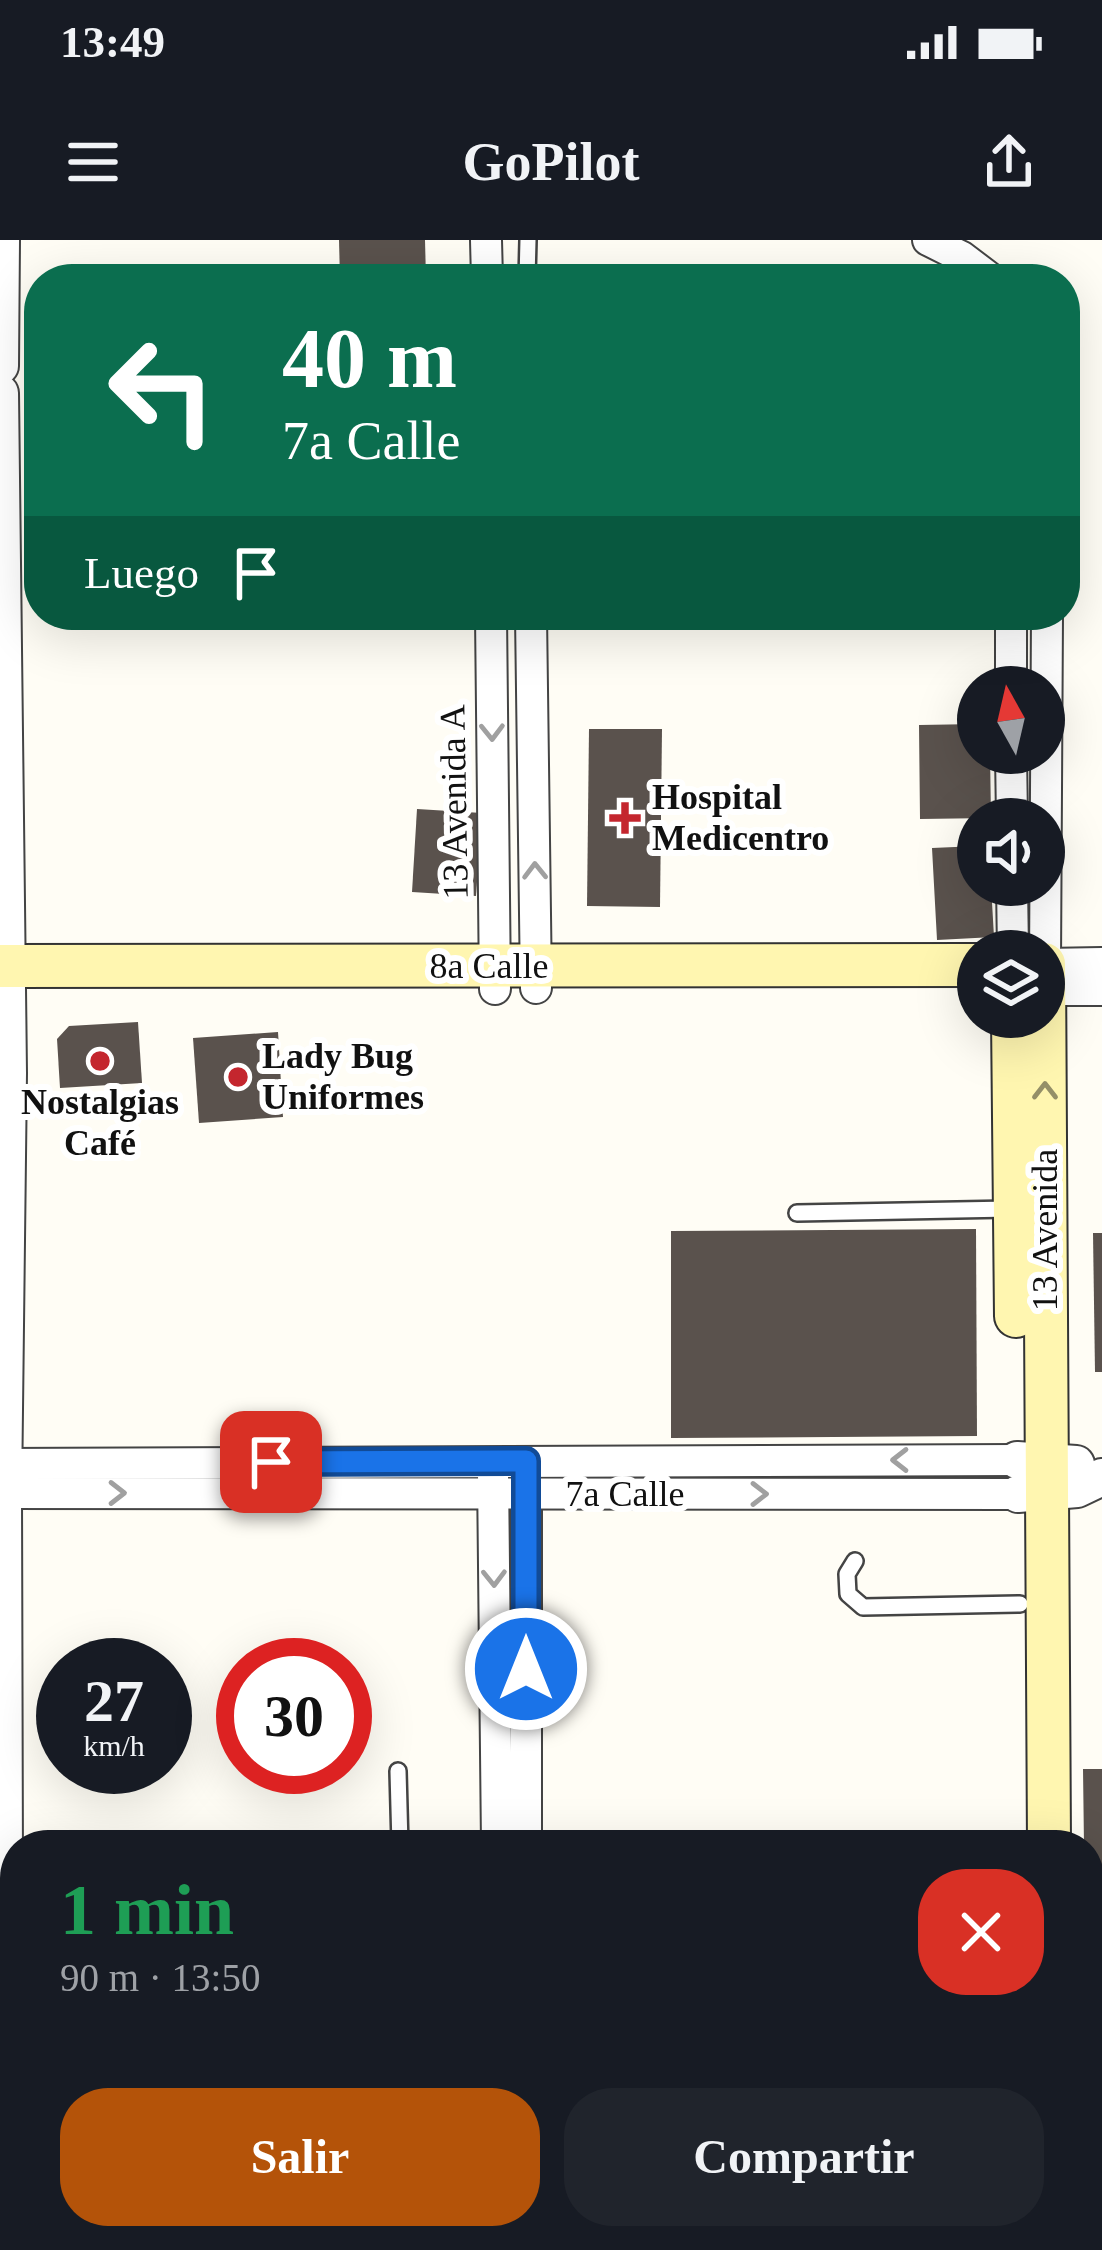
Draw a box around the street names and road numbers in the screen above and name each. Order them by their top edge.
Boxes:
street label: 13 Avenida A [432,704,476,900]
street label: 8a Calle [430,946,548,986]
street label: 13 Avenida [1025,1149,1065,1311]
street label: 7a Calle [566,1474,684,1514]

